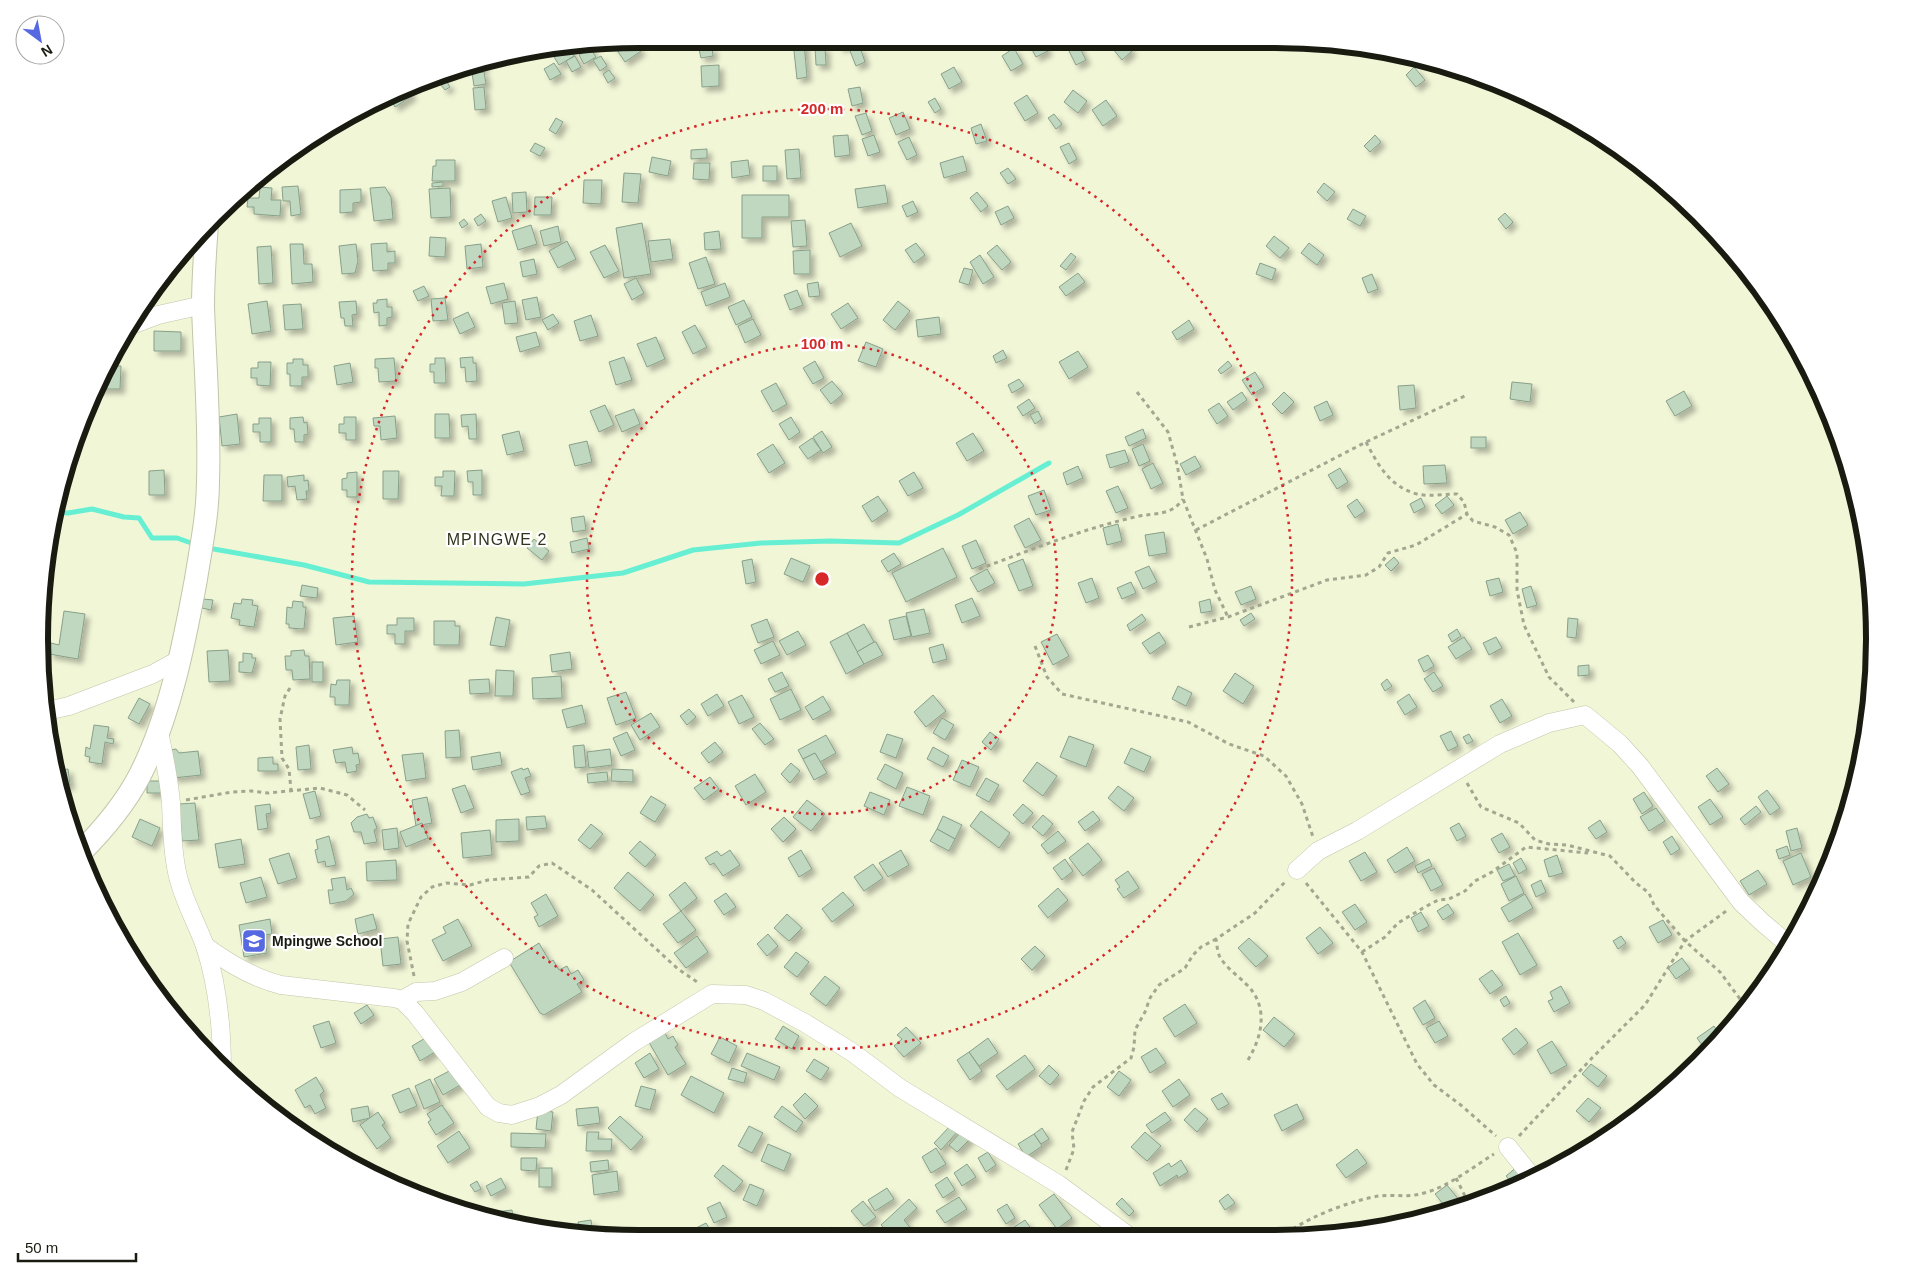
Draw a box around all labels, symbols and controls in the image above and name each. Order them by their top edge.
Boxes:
north arrow [15,15,65,65]
text: N [38,42,55,60]
text: 200 m [801,100,843,117]
text: 100 m [801,335,843,352]
district label: MPINGWE 2 [447,531,547,548]
centre of rings [813,570,831,588]
school or university icon: Mpingwe School [241,928,267,954]
place label: Mpingwe School [272,933,382,949]
scale bar [18,1230,135,1262]
text: 50 m [25,1239,58,1256]

